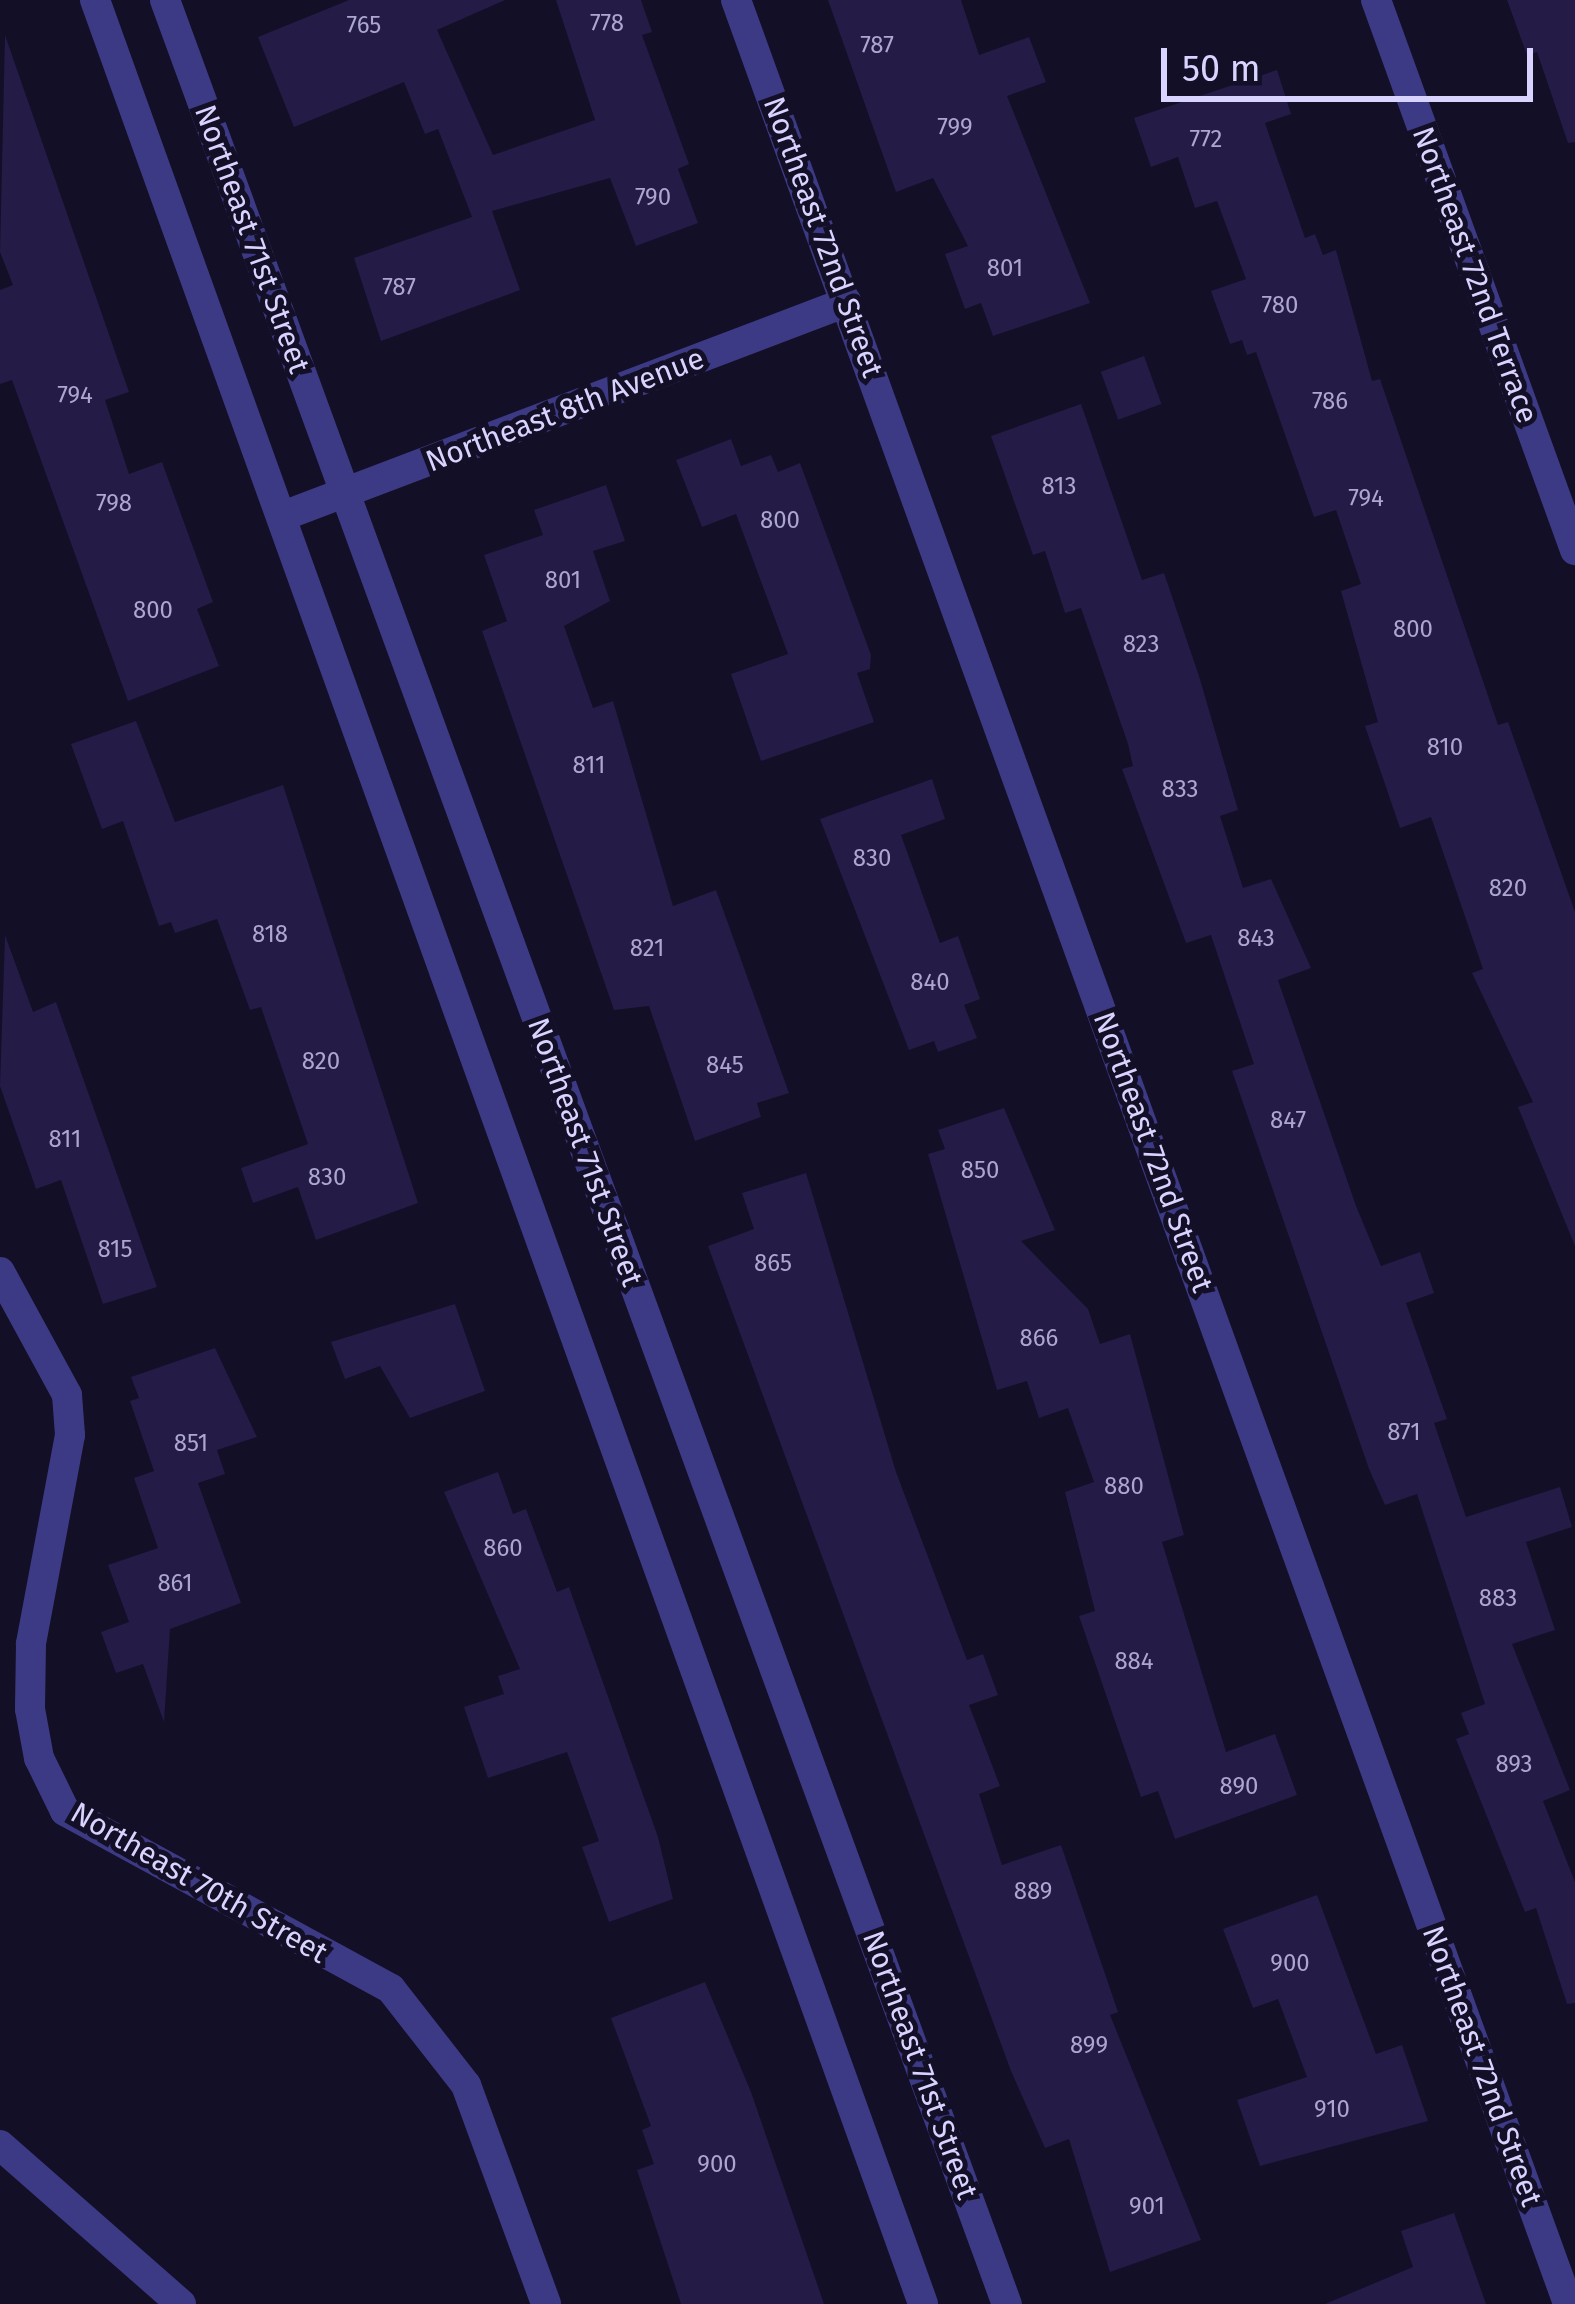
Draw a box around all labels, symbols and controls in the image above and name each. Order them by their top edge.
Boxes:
house number: 778 [590,10,624,38]
house number: 765 [347,12,381,40]
scale bar [1167,24,1539,98]
house number: 787 [860,32,894,60]
text: 50 m [1182,47,1261,91]
street label: Northeast 72nd Street [756,92,890,382]
street label: Northeast 71st Street [187,100,317,378]
house number: 799 [937,114,973,142]
street label: Northeast 72nd Terrace [1405,122,1545,428]
house number: 772 [1190,126,1222,154]
house number: 790 [635,184,671,212]
house number: 801 [987,255,1023,283]
house number: 787 [382,274,416,302]
house number: 780 [1262,292,1298,320]
street label: Northeast 8th Avenue [421,340,709,480]
house number: 794 [57,382,93,410]
house number: 786 [1312,388,1348,416]
house number: 813 [1042,473,1076,501]
house number: 794 [1348,485,1384,513]
house number: 798 [96,490,132,518]
house number: 800 [760,507,800,535]
house number: 801 [545,567,581,595]
house number: 800 [133,597,173,625]
house number: 800 [1393,616,1433,644]
house number: 823 [1123,631,1159,659]
house number: 810 [1427,734,1463,762]
house number: 811 [573,752,605,780]
house number: 833 [1161,776,1199,804]
house number: 830 [853,845,891,873]
house number: 820 [1489,875,1527,903]
house number: 818 [252,921,288,949]
house number: 843 [1237,925,1275,953]
house number: 821 [630,935,664,963]
house number: 840 [910,969,950,997]
street label: Northeast 72nd Street [1086,1007,1220,1297]
street label: Northeast 71st Street [520,1013,650,1291]
house number: 820 [302,1048,340,1076]
house number: 845 [706,1052,744,1080]
house number: 847 [1270,1107,1306,1135]
house number: 811 [49,1126,81,1154]
house number: 850 [961,1157,999,1185]
house number: 830 [308,1164,346,1192]
house number: 815 [98,1236,132,1264]
house number: 865 [754,1250,792,1278]
house number: 866 [1020,1325,1058,1353]
house number: 871 [1387,1419,1421,1447]
house number: 851 [174,1430,208,1458]
house number: 880 [1104,1473,1144,1501]
house number: 860 [483,1535,523,1563]
house number: 861 [157,1570,193,1598]
house number: 883 [1479,1585,1517,1613]
house number: 884 [1114,1648,1154,1676]
house number: 893 [1496,1751,1532,1779]
house number: 890 [1220,1773,1258,1801]
street label: Northeast 70th Street [64,1795,334,1971]
house number: 889 [1014,1878,1052,1906]
street label: Northeast 72nd Street [1415,1921,1549,2211]
street label: Northeast 71st Street [855,1926,985,2204]
house number: 900 [1270,1950,1310,1978]
house number: 899 [1070,2032,1108,2060]
house number: 910 [1314,2096,1350,2124]
house number: 900 [697,2151,737,2179]
house number: 901 [1129,2193,1165,2221]

